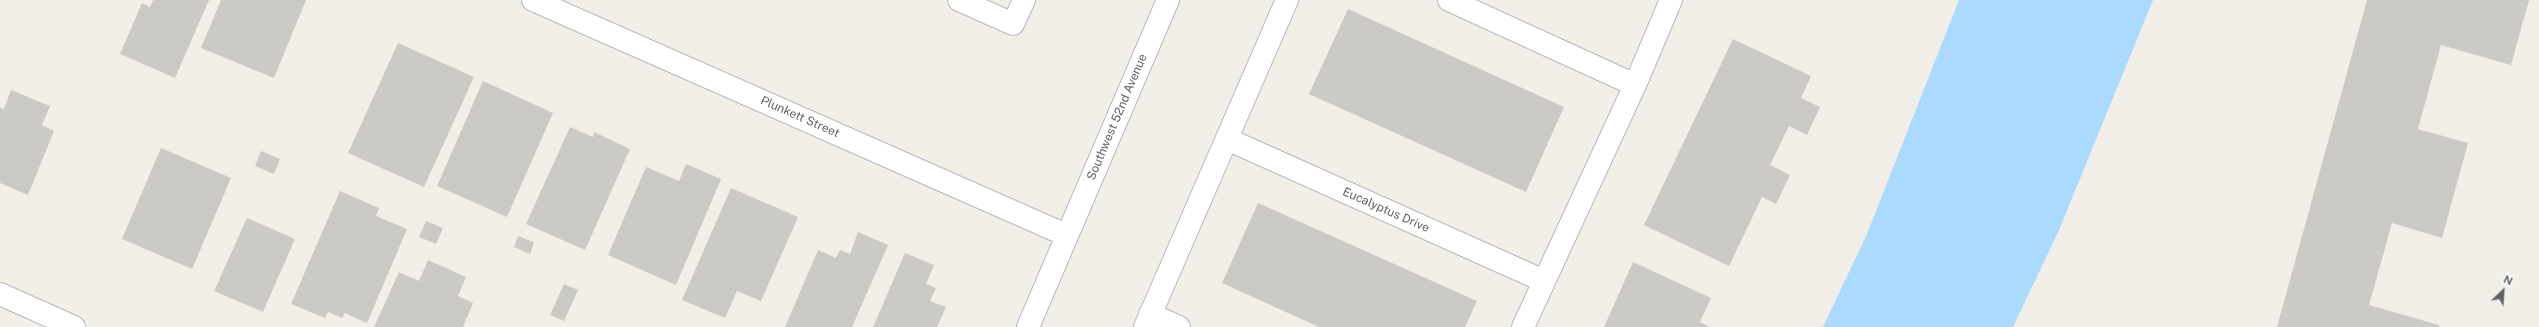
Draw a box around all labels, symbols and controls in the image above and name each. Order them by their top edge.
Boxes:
street label: Southwest 52nd Avenue [1084,52,1150,182]
street label: Plunkett Street [758,93,842,141]
street label: Eucalyptus Drive [1340,184,1432,236]
north arrow [2483,271,2523,311]
text: N [2502,273,2515,287]

